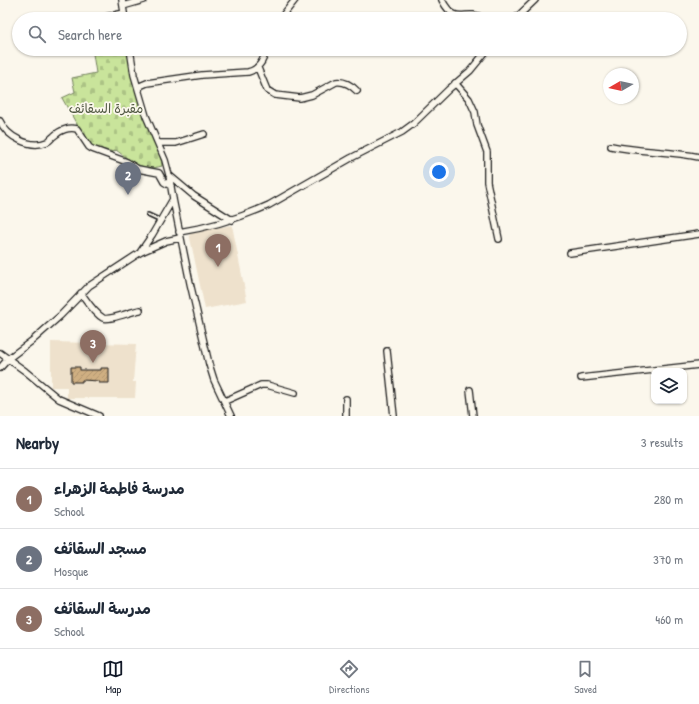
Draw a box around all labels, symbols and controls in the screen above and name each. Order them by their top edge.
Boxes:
search box [12,12,687,56]
icon: search [26,23,48,45]
text: Search here [58,24,122,45]
north arrow [603,68,639,104]
park label: مقبرة السقائف [69,99,143,117]
pin: 2 [115,162,141,195]
your location [429,162,449,182]
pin: 1 [205,234,231,267]
pin: 3 [80,330,106,363]
map controls [651,368,687,404]
button: layers [651,368,687,404]
text: Nearby [16,431,59,454]
text: 3 results [641,433,683,451]
text: مدرسة فاطمة الزهراء [54,478,185,499]
text: 1 [27,490,31,508]
text: 280 m [654,490,683,508]
text: School [54,502,84,520]
text: مسجد السقائف [54,538,147,559]
text: 2 [26,550,32,568]
text: 370 m [653,550,683,568]
text: Mosque [54,562,88,580]
text: مدرسة السقائف [54,598,151,619]
text: 3 [26,610,32,628]
text: 460 m [655,610,683,628]
text: School [54,622,84,640]
tab: Map [102,658,124,696]
tab: Directions [329,658,370,696]
tab: Saved [574,658,597,696]

